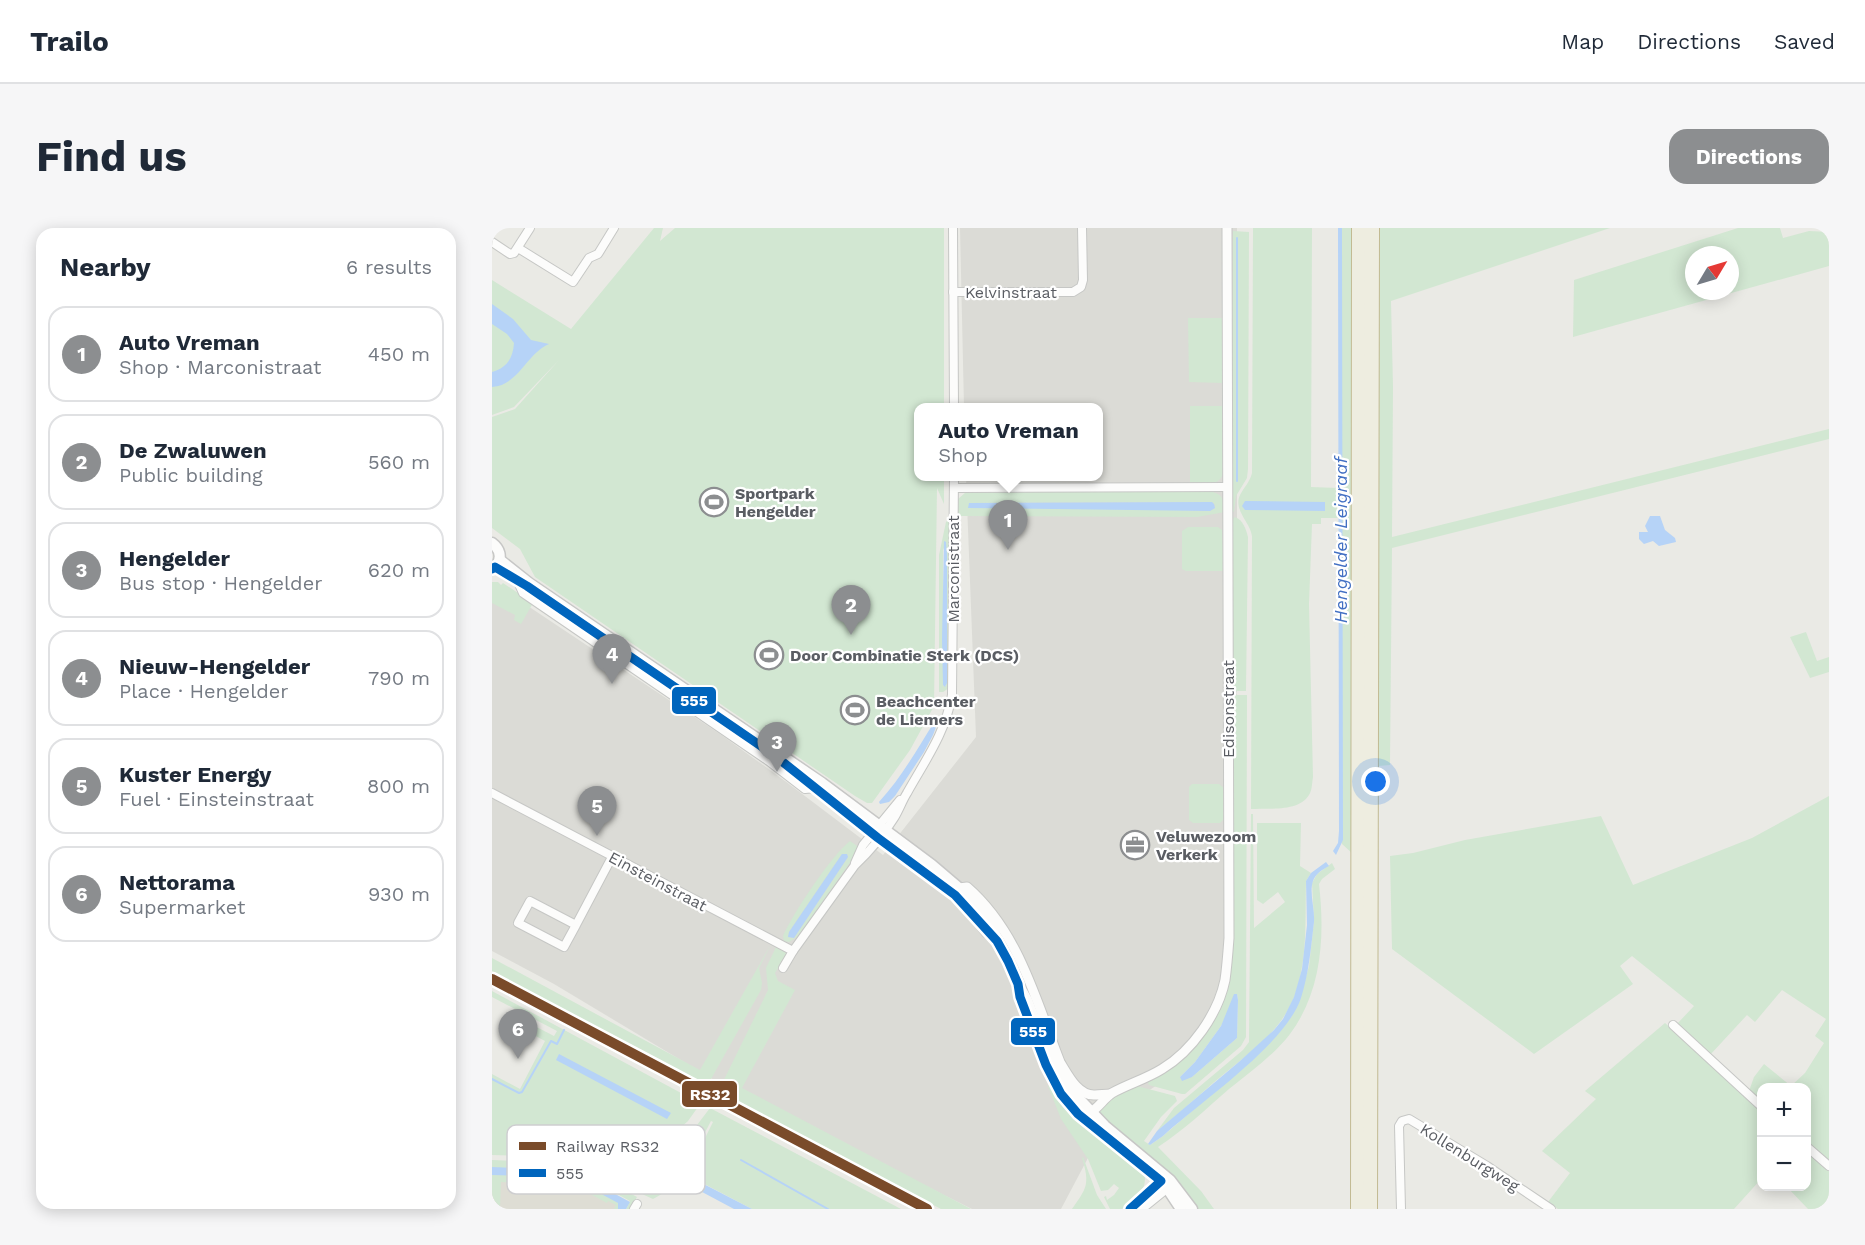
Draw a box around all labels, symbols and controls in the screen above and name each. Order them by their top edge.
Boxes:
text: Trailo [30,25,109,58]
text: Map [1561,29,1604,54]
text: Directions [1637,29,1741,54]
text: Saved [1774,29,1835,54]
button: Directions [1669,129,1829,184]
text: Find us [36,132,187,181]
north arrow [1685,246,1739,300]
text: Nearby [60,252,151,282]
text: 6 results [346,255,432,279]
street label: Kelvinstraat [965,283,1057,302]
text: Auto Vreman [119,330,260,355]
text: 1 [77,342,86,366]
text: 450 m [368,342,430,366]
text: Shop · Marconistraat [119,355,321,379]
popup [914,403,1103,481]
text: Auto Vreman [938,418,1079,443]
text: De Zwaluwen [119,438,267,463]
text: Shop [938,443,988,467]
text: 2 [76,450,87,474]
text: 560 m [368,450,430,474]
water label: Hengelder Leigraaf [1330,455,1351,623]
text: Public building [119,463,263,487]
place label: Sportpark Hengelder [735,484,816,521]
sports icon: Sportpark Hengelder [698,486,730,518]
pin: 1 [988,500,1028,550]
street label: Marconistraat [944,515,963,623]
text: Hengelder [119,546,230,571]
text: 3 [76,558,87,582]
text: 620 m [368,558,430,582]
text: Bus stop · Hengelder [119,571,322,595]
pin: 2 [832,586,870,635]
pin: 4 [592,634,632,684]
sports icon: Door Combinatie Sterk (DCS) [753,639,785,671]
place label: Door Combinatie Sterk (DCS) [790,646,1019,665]
text: Nieuw-Hengelder [119,654,310,679]
street label: Edisonstraat [1219,660,1238,758]
text: 4 [75,666,88,690]
text: 790 m [368,666,430,690]
text: Place · Hengelder [119,679,289,703]
line badge: 555 [671,686,717,715]
text: 555 [680,691,708,710]
place label: Beachcenter de Liemers [876,692,976,729]
sports icon: Beachcenter de Liemers [839,694,871,726]
pin: 3 [758,722,796,772]
text: Kuster Energy [119,762,271,787]
your location [1361,767,1390,796]
text: 5 [76,774,87,798]
text: 800 m [367,774,430,798]
pin: 5 [578,786,616,836]
text: Fuel · Einsteinstraat [119,787,314,811]
place label: Veluwezoom Verkerk [1156,827,1256,864]
office icon: Veluwezoom Verkerk [1119,829,1151,861]
street label: Einsteinstraat [605,848,711,916]
text: Nettorama [119,870,235,895]
text: 6 [75,882,88,906]
text: 930 m [368,882,430,906]
text: Supermarket [119,895,245,919]
pin: 6 [498,1010,538,1059]
line badge: 555 [1010,1017,1056,1046]
text: 555 [1019,1022,1047,1041]
line badge: RS32 [681,1080,738,1108]
map controls [1757,1083,1811,1191]
button: + [1757,1083,1811,1137]
text: RS32 [690,1085,730,1104]
street label: Kollenburgweg [1417,1119,1523,1196]
legend [507,1125,705,1194]
text: Railway RS32 [556,1137,659,1156]
button: − [1757,1137,1811,1191]
text: 555 [556,1164,584,1183]

